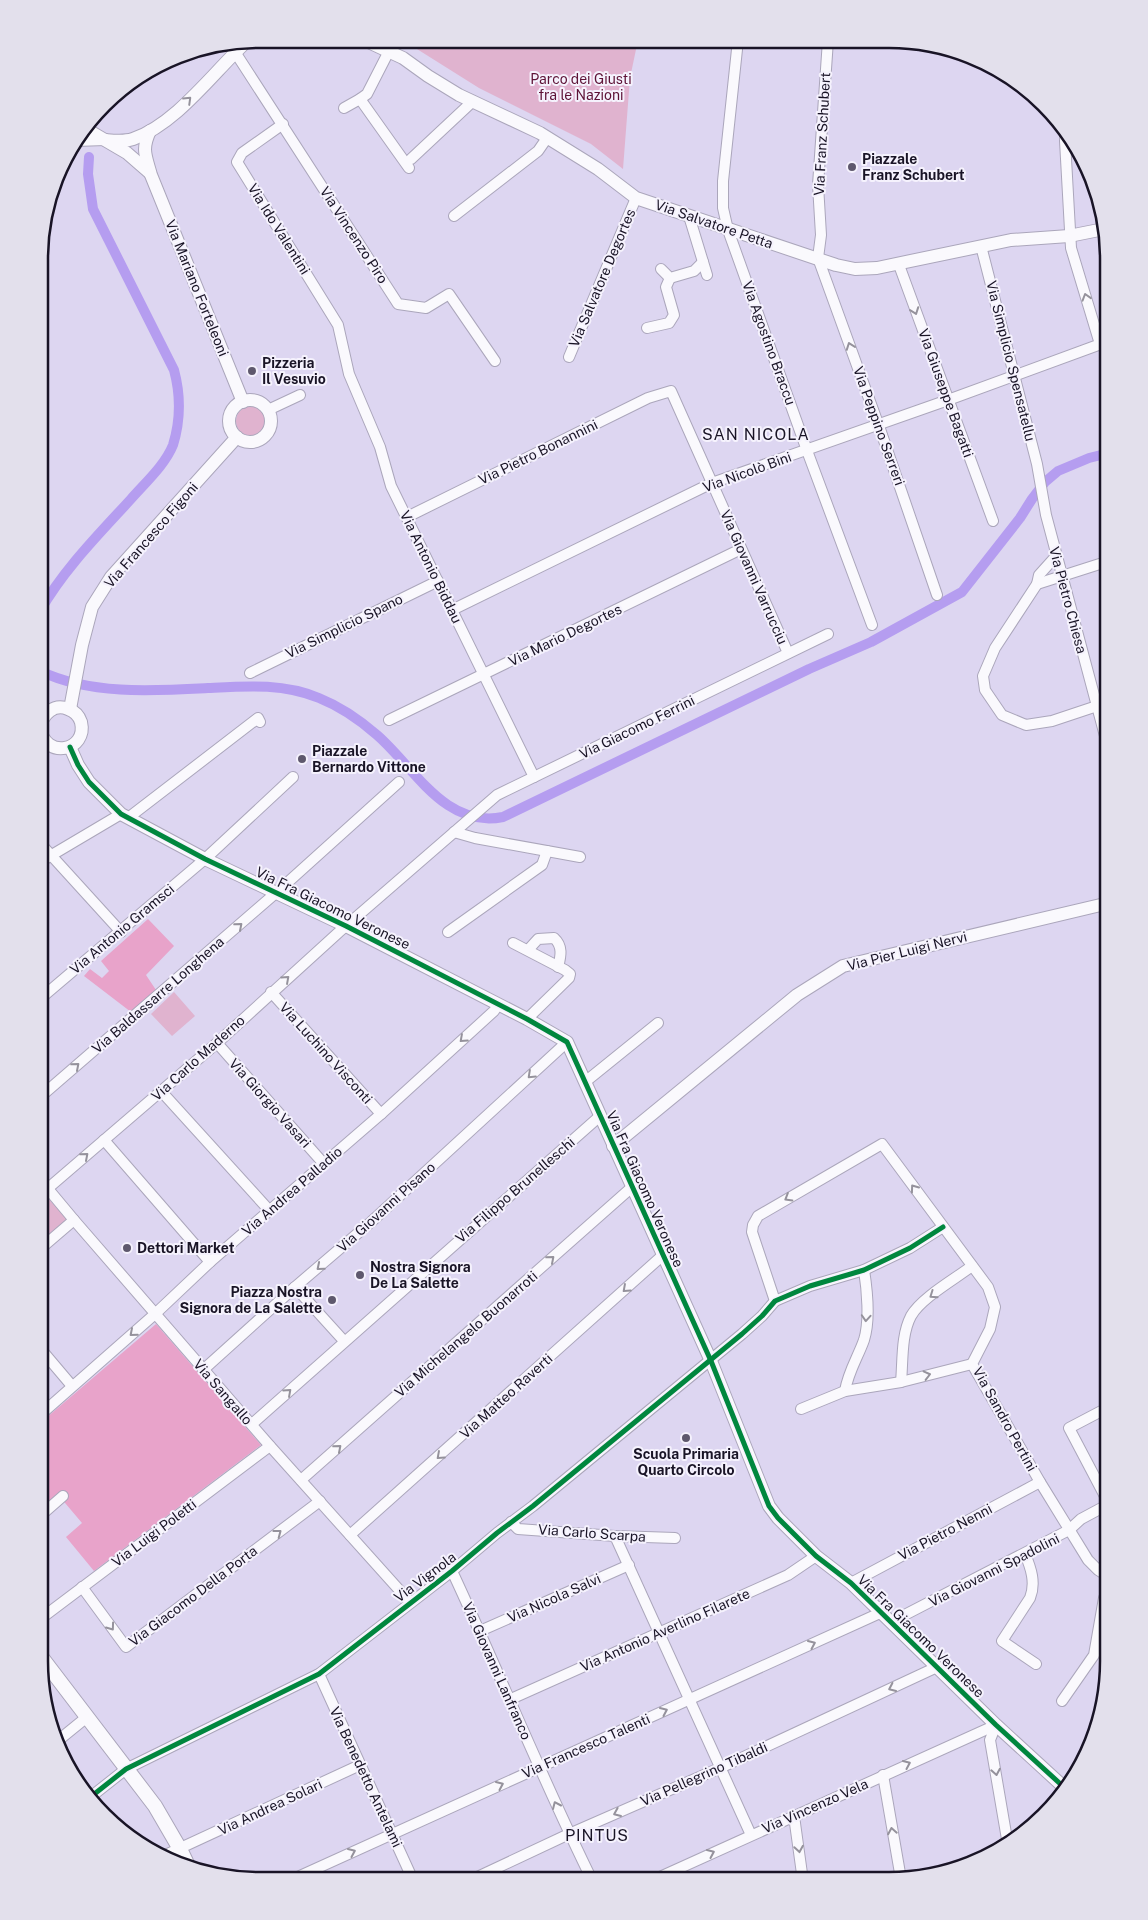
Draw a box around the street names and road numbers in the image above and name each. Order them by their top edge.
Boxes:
street label: Via Franz Schubert [811,72,833,196]
street label: Via Ido Valentini [245,181,313,277]
street label: Via Vincenzo Piro [317,184,391,286]
street label: Via Salvatore Petta [653,196,775,252]
street label: Via Salvatore Degortes [566,206,638,350]
street label: Via Mariano Forteleoni [162,217,232,359]
street label: Via Agostino Braccu [739,279,799,407]
street label: Via Simplicio Spensatellu [983,279,1039,443]
street label: Via Giuseppe Bagatti [915,327,977,459]
street label: Via Peppino Serreri [850,364,908,488]
street label: Via Pietro Bonannini [476,416,600,488]
street label: Via Nicolò Bini [701,449,793,495]
street label: Via Francesco Figoni [101,479,201,591]
street label: Via Giovanni Varrucciu [717,507,791,647]
street label: Via Antonio Biddau [397,508,465,626]
street label: Via Pietro Chiesa [1046,545,1090,655]
street label: Via Simplicio Spano [283,591,405,661]
street label: Via Mario Degortes [506,601,624,669]
street label: Via Giacomo Ferrini [577,692,697,762]
street label: Via Fra Giacomo Veronese [253,864,413,952]
street label: Via Antonio Gramsci [67,881,177,977]
street label: Via Pier Luigi Nervi [845,928,969,974]
street label: Via Baldassarre Longhena [89,933,227,1057]
street label: Via Luchino Visconti [276,999,376,1107]
street label: Via Carlo Maderno [148,1012,248,1104]
street label: Via Giorgio Vasari [226,1055,314,1151]
street label: Via Fra Giacomo Veronese [603,1108,687,1270]
street label: Via Filippo Brunelleschi [452,1134,578,1246]
street label: Via Andrea Palladio [239,1143,345,1239]
street label: Via Giovanni Pisano [334,1159,438,1255]
street label: Via Michelangelo Buonarroti [392,1268,540,1400]
street label: Via Matteo Raverti [456,1350,556,1442]
street label: Via Sangallo [190,1356,256,1428]
street label: Via Sandro Pertini [970,1364,1040,1474]
street label: Via Luigi Poletti [109,1496,199,1570]
street label: Via Pietro Nenni [895,1501,995,1563]
street label: Via Carlo Scarpa [538,1521,646,1545]
street label: Via Giovanni Spadolini [926,1530,1062,1610]
street label: Via Giacomo Della Porta [126,1543,260,1649]
street label: Via Vignola [391,1549,459,1605]
street label: Via Nicola Salvi [505,1570,603,1626]
street label: Via Fra Giacomo Veronese [854,1571,988,1701]
street label: Via Antonio Averlino Filarete [578,1585,752,1675]
street label: Via Giovanni Lanfranco [459,1600,535,1742]
street label: Via Benedetto Antelami [326,1704,406,1850]
street label: Via Francesco Talenti [520,1711,652,1781]
street label: Via Pellegrino Tibaldi [638,1739,770,1809]
street label: Via Vincenzo Vela [759,1775,871,1837]
street label: Via Andrea Solari [215,1776,325,1838]

